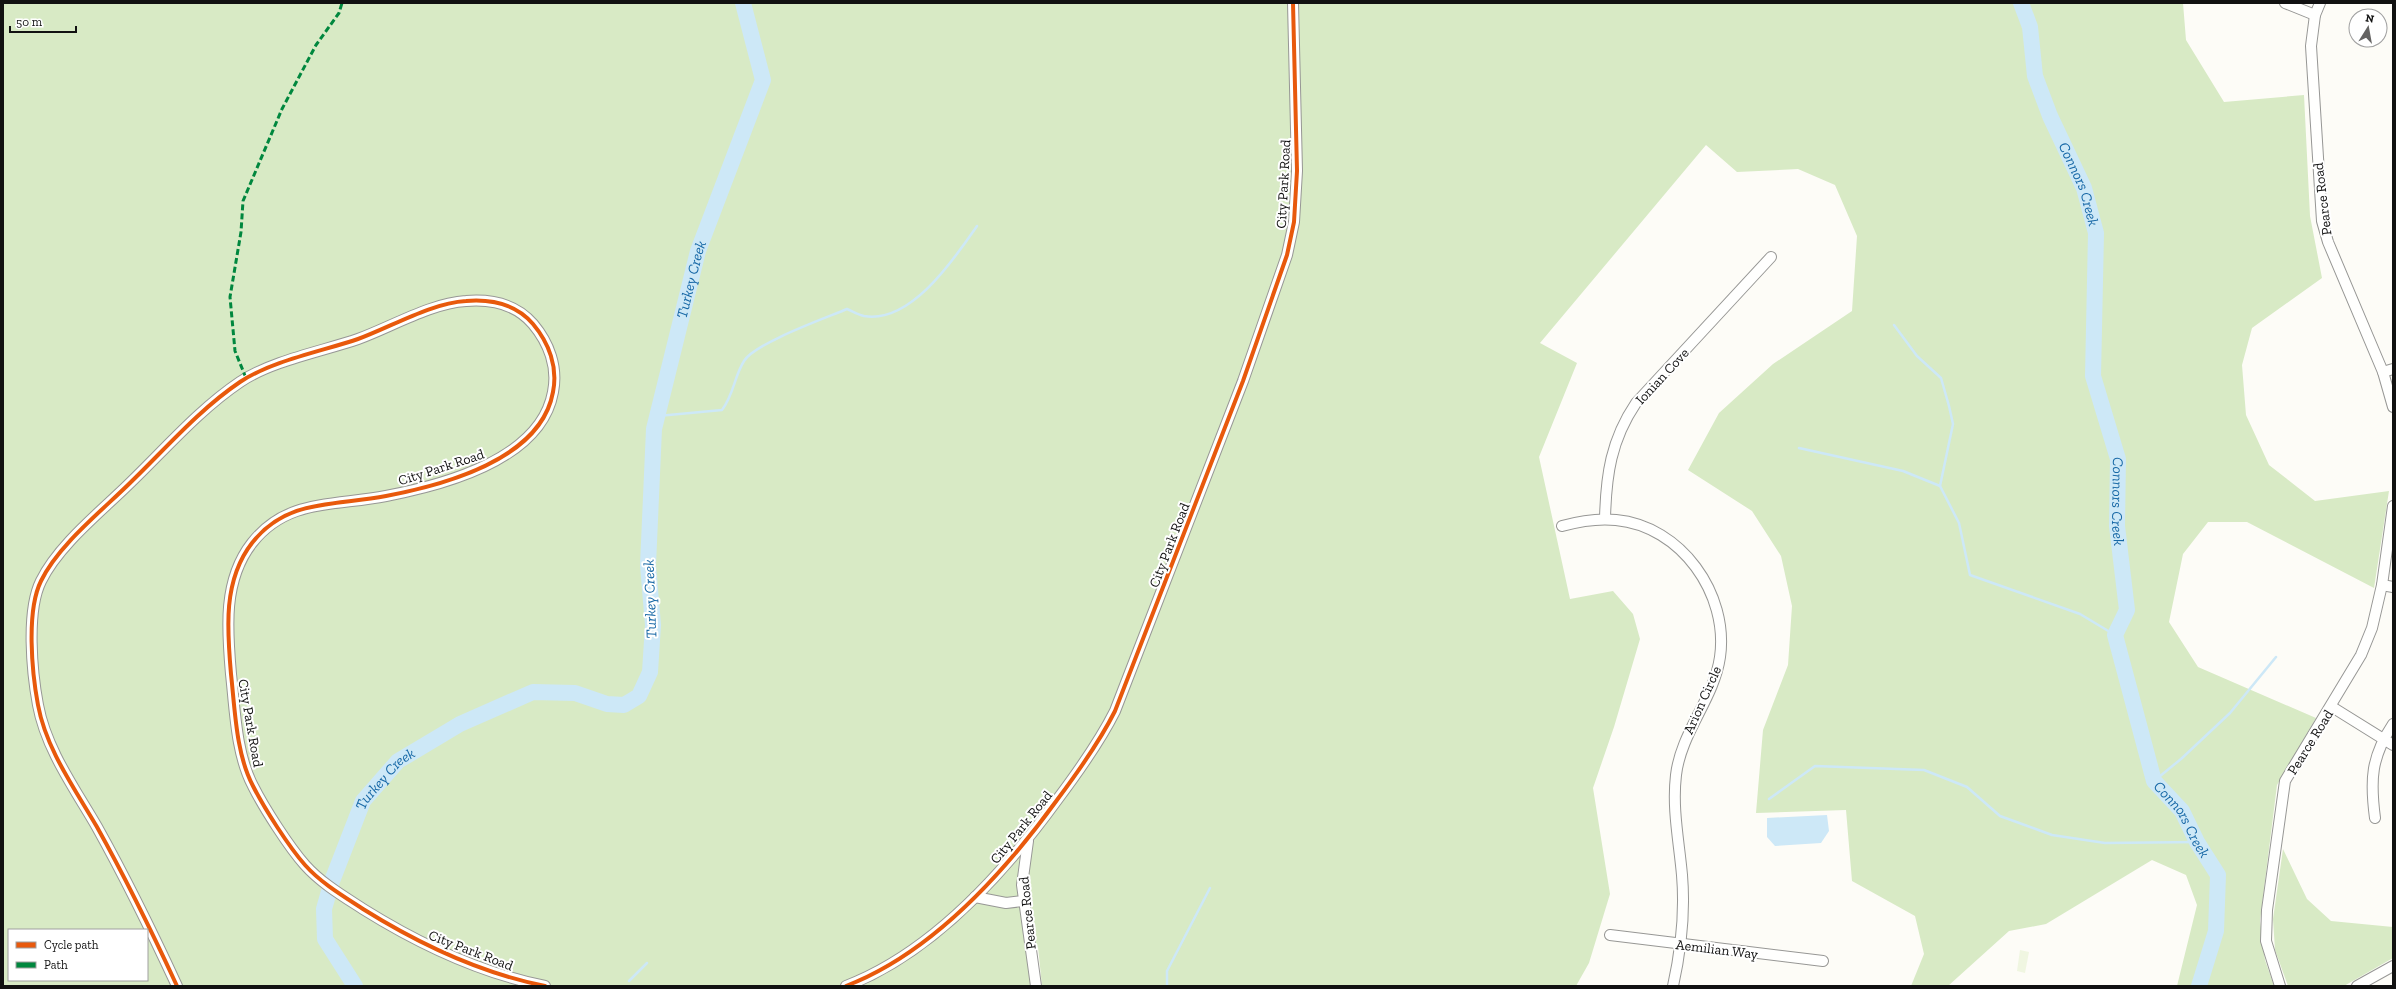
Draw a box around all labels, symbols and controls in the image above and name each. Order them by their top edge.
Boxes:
scale bar [10,8,76,34]
north arrow [2348,8,2388,48]
text: N [2364,11,2376,26]
text: 50 m [16,15,43,29]
street label: City Park Road [1273,139,1294,229]
water label: Connors Creek [2055,139,2103,228]
street label: Pearce Road [2310,161,2335,236]
water label: Turkey Creek [673,238,710,320]
street label: Ionian Cove [1632,344,1693,408]
street label: City Park Road [396,446,487,489]
water label: Connors Creek [2108,457,2128,547]
street label: City Park Road [1146,500,1193,590]
water label: Turkey Creek [640,559,660,639]
street label: Arion Circle [1680,663,1725,737]
street label: City Park Road [234,678,267,769]
street label: Pearce Road [2284,706,2337,778]
water label: Turkey Creek [352,744,418,812]
water label: Connors Creek [2150,778,2214,861]
street label: City Park Road [987,787,1056,867]
street label: Pearce Road [1015,875,1040,950]
street label: City Park Road [426,927,516,974]
legend [8,929,148,981]
street label: Aemilian Way [1675,936,1760,963]
text: Cycle path [44,938,99,952]
text: Path [44,958,68,972]

